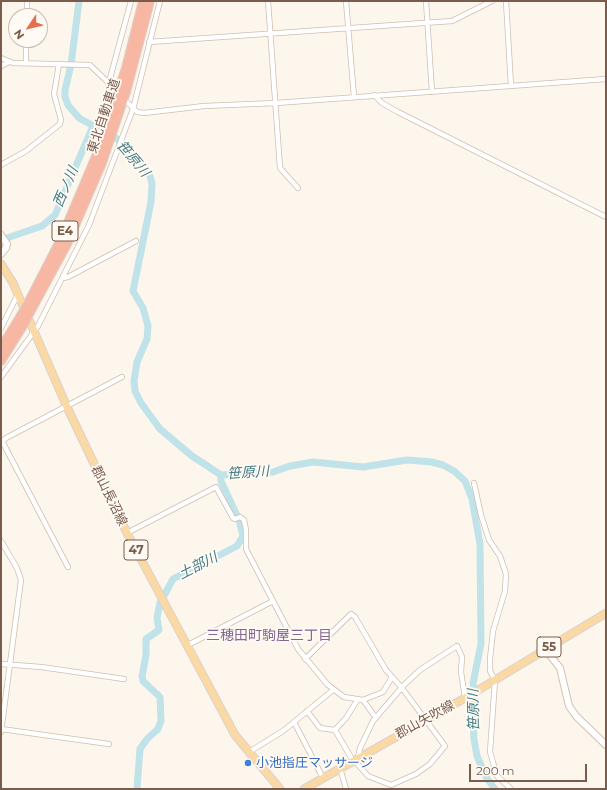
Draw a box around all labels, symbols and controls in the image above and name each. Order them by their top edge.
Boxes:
north arrow [8,8,48,48]
text: N [11,27,27,42]
street label: 東北自動車道 [85,76,123,156]
water label: 笹原川 [113,138,153,180]
water label: 西ノ川 [50,164,82,210]
road number: E4 [52,221,78,241]
street label: 郡山長沼線 [88,463,130,529]
water label: 笹原川 [226,463,270,483]
road number: 47 [124,540,148,560]
water label: 土部川 [175,549,221,583]
district label: 三穂田町駒屋三丁目 [206,628,332,644]
road number: 55 [537,637,561,657]
water label: 笹原川 [465,689,483,731]
street label: 郡山矢吹線 [393,697,457,743]
place label: 小池指圧マッサージ [256,755,373,771]
scale bar [471,756,589,782]
marker: 小池指圧マッサージ [243,758,253,768]
text: 200 m [476,763,515,778]

